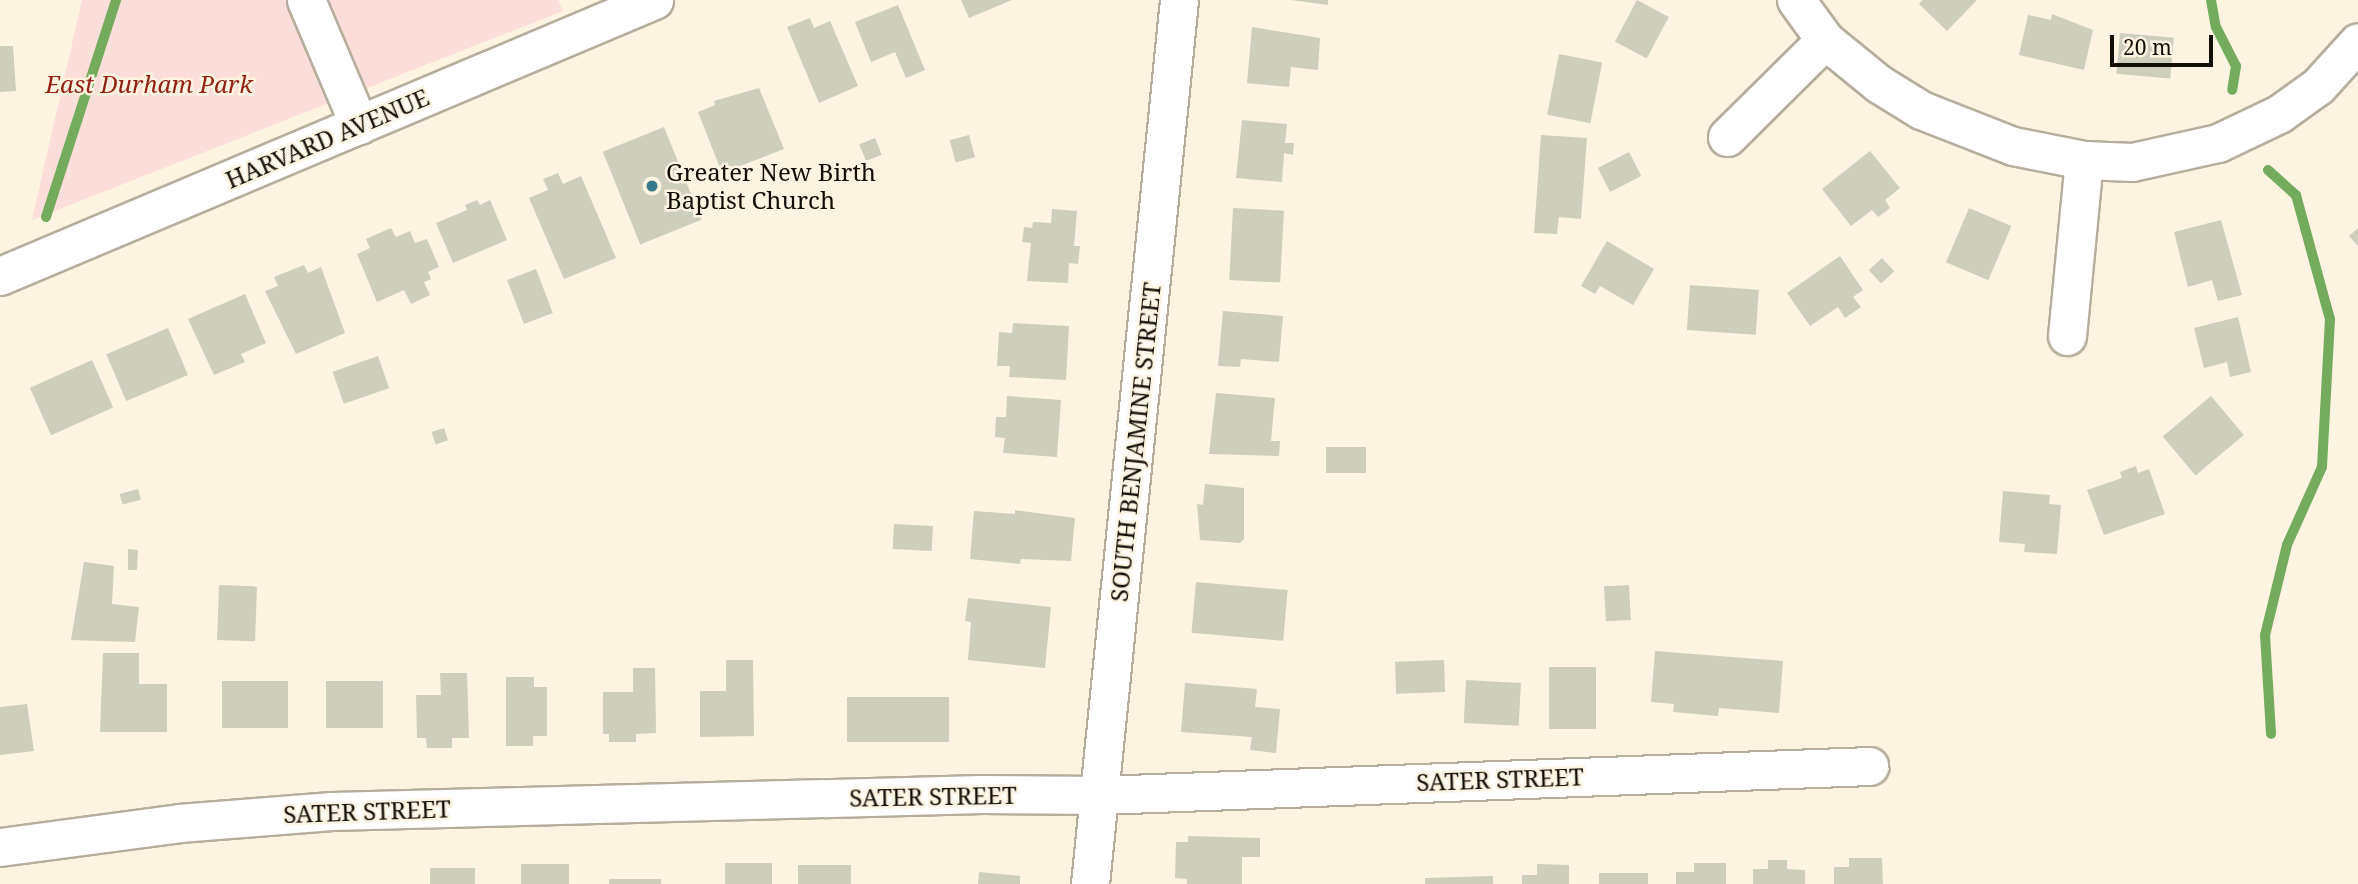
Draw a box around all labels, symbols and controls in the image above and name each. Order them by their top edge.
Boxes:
scale bar [2113,21,2216,65]
text: 20 m [2123,33,2172,61]
park label: East Durham Park [45,70,253,98]
street label: HARVARD AVENUE [221,82,433,194]
place label: Greater New Birth Baptist Church [666,158,876,214]
marker: Greater New Birth Baptist Church [644,178,660,194]
street label: SOUTH BENJAMINE STREET [1104,281,1166,603]
street label: SATER STREET [1416,762,1584,796]
street label: SATER STREET [849,780,1017,812]
street label: SATER STREET [283,794,451,828]

